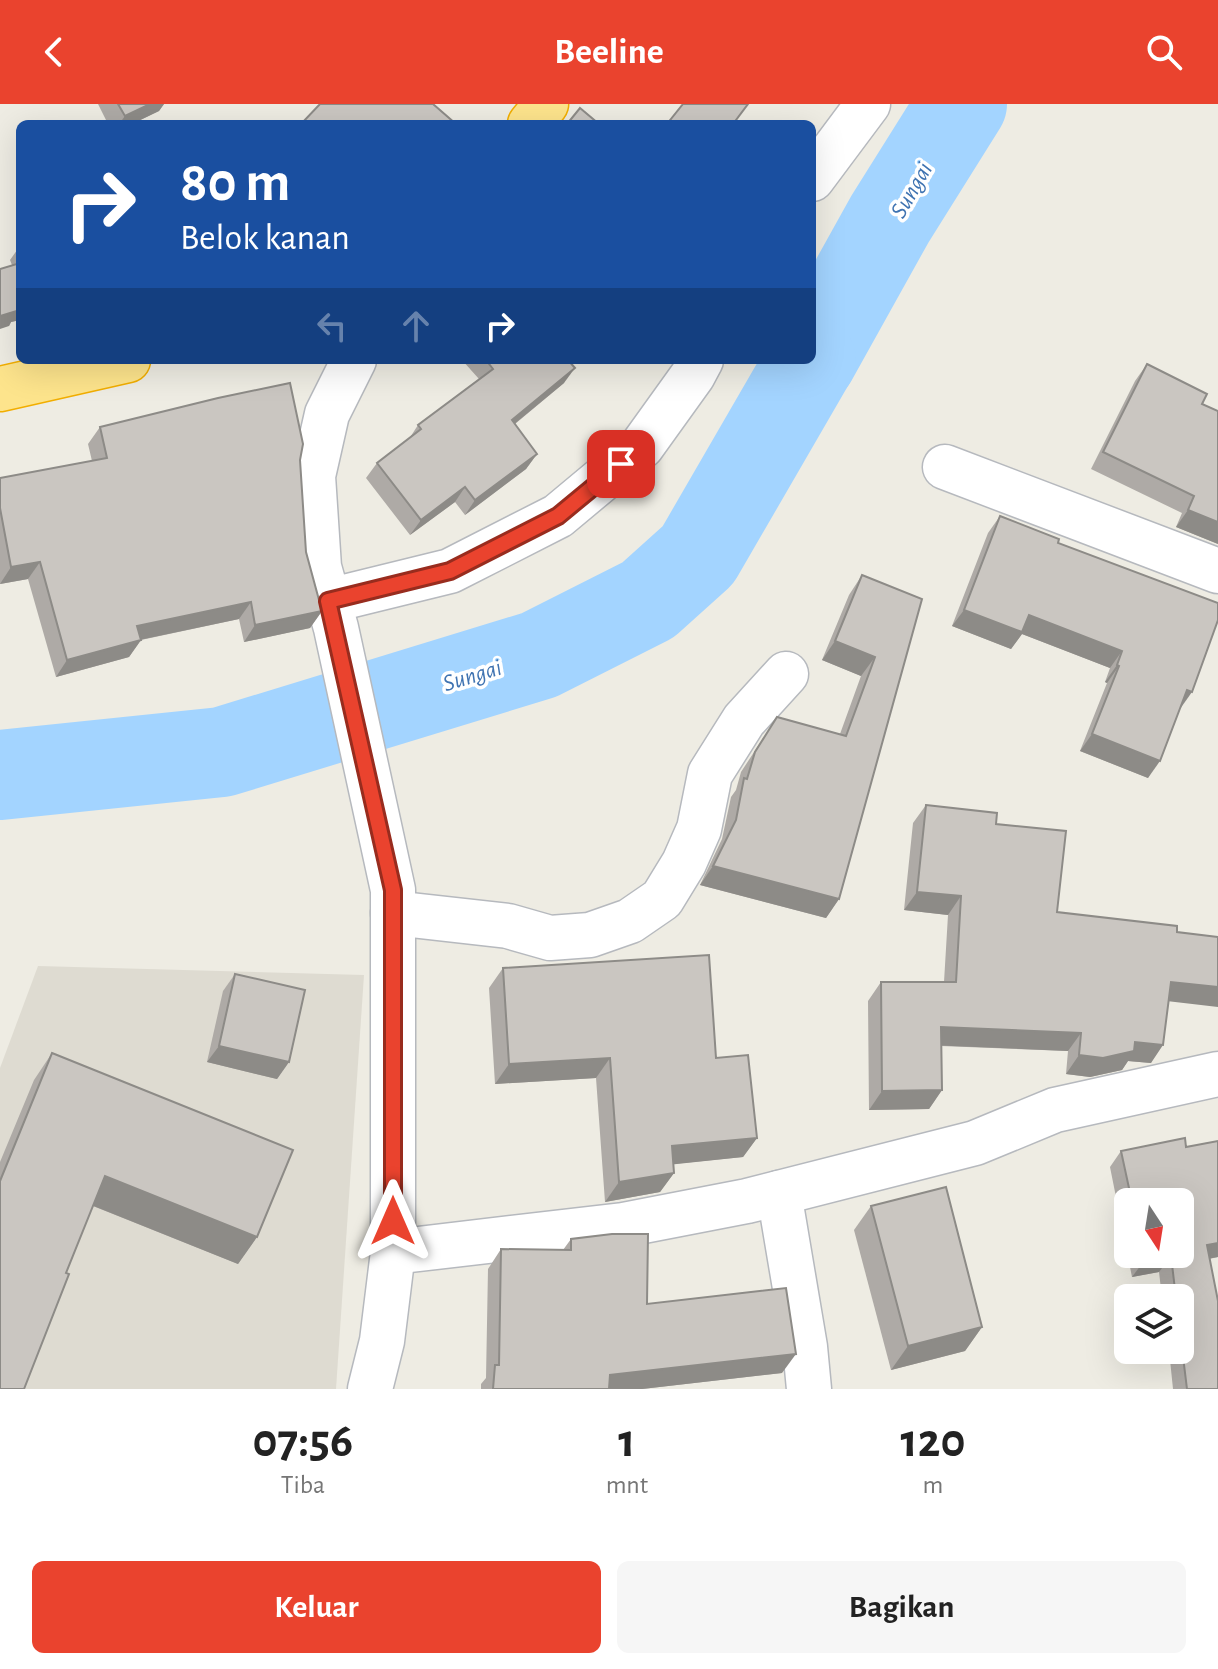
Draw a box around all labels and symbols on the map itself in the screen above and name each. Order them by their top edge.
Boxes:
water label: Sungai [887,159,937,222]
pin [587,430,655,498]
water label: Sungai [440,656,504,696]
position arrow [351,1179,435,1263]
north arrow [1114,1188,1194,1268]

